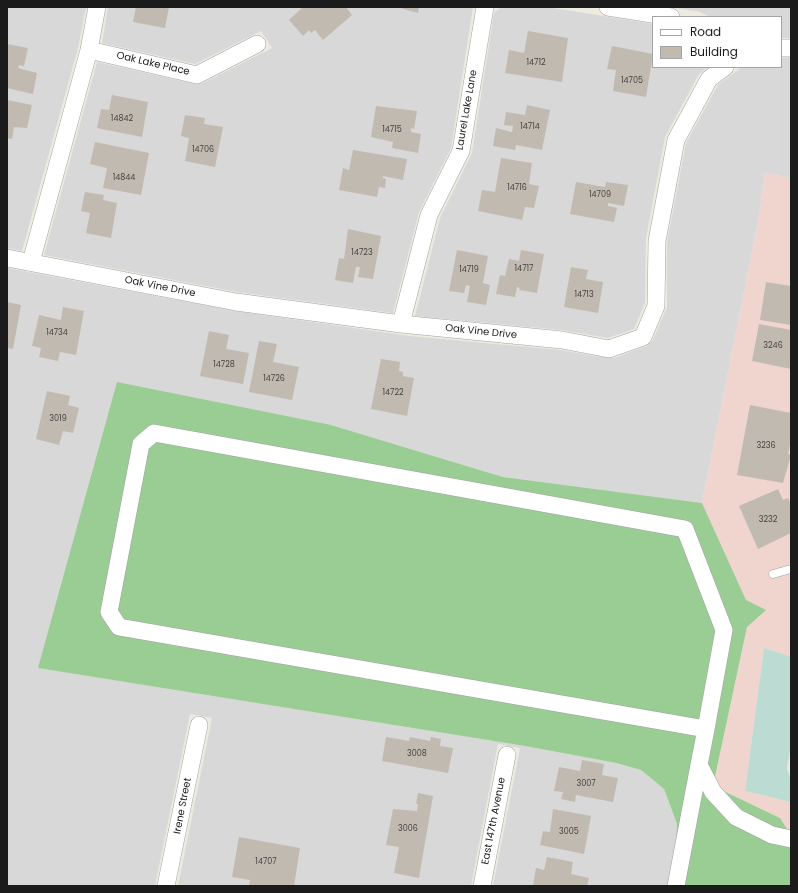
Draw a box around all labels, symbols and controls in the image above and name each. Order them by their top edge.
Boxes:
legend [652,16,782,68]
text: Road [690,23,721,40]
text: Building [690,43,738,60]
street label: Oak Lake Place [115,50,191,78]
house number: 14712 [526,58,546,68]
street label: Laurel Lake Lane [454,69,480,151]
house number: 14705 [621,76,643,86]
house number: 14842 [111,114,133,124]
house number: 14714 [520,122,540,132]
house number: 14715 [382,125,402,135]
house number: 14706 [192,145,214,155]
house number: 14844 [113,173,135,183]
house number: 14716 [507,183,527,193]
house number: 14709 [589,190,611,200]
house number: 14723 [351,248,373,258]
house number: 14717 [515,264,533,274]
house number: 14719 [459,265,479,275]
street label: Oak Vine Drive [124,274,196,300]
house number: 14713 [574,290,594,300]
street label: Oak Vine Drive [445,322,517,342]
house number: 14734 [46,328,68,338]
house number: 3246 [763,341,783,351]
house number: 14728 [213,360,235,370]
house number: 14726 [263,374,285,384]
house number: 14722 [382,388,404,398]
house number: 3019 [49,414,67,424]
house number: 3236 [756,441,776,451]
house number: 3232 [759,515,777,525]
house number: 3008 [407,749,427,759]
street label: East 147th Avenue [480,776,508,866]
street label: Irene Street [172,777,194,835]
house number: 3007 [576,779,596,789]
house number: 3006 [398,824,418,834]
house number: 3005 [559,827,579,837]
house number: 14707 [255,857,277,867]

